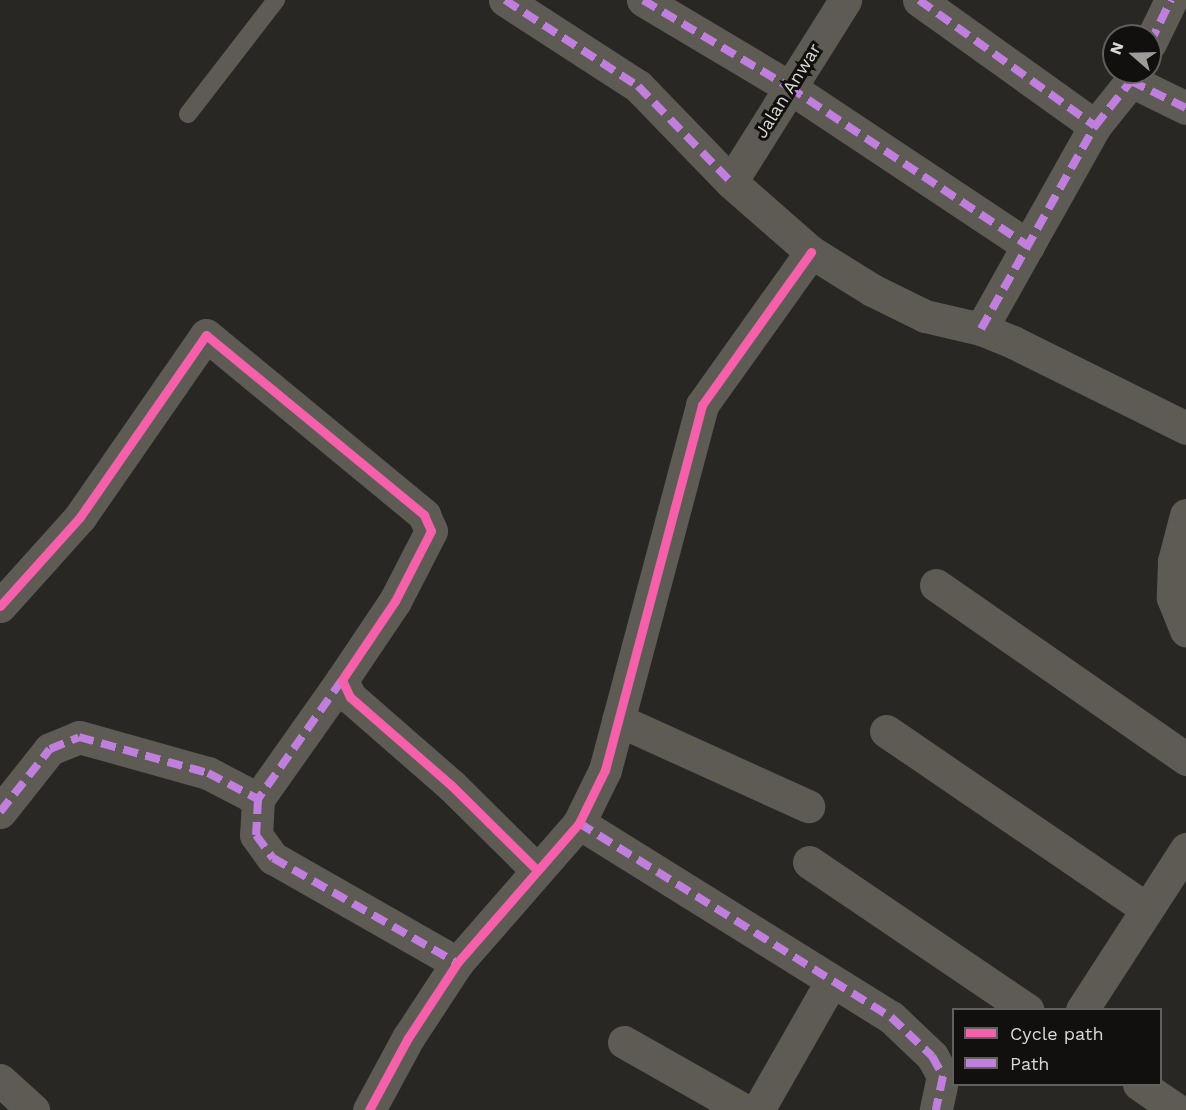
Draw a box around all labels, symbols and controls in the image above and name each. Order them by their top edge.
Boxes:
north arrow [1102,24,1162,84]
street label: Jalan Anwar [750,39,826,143]
text: N [1106,40,1127,57]
legend [952,1008,1162,1086]
text: Cycle path [1010,1023,1104,1044]
text: Path [1010,1053,1050,1074]

